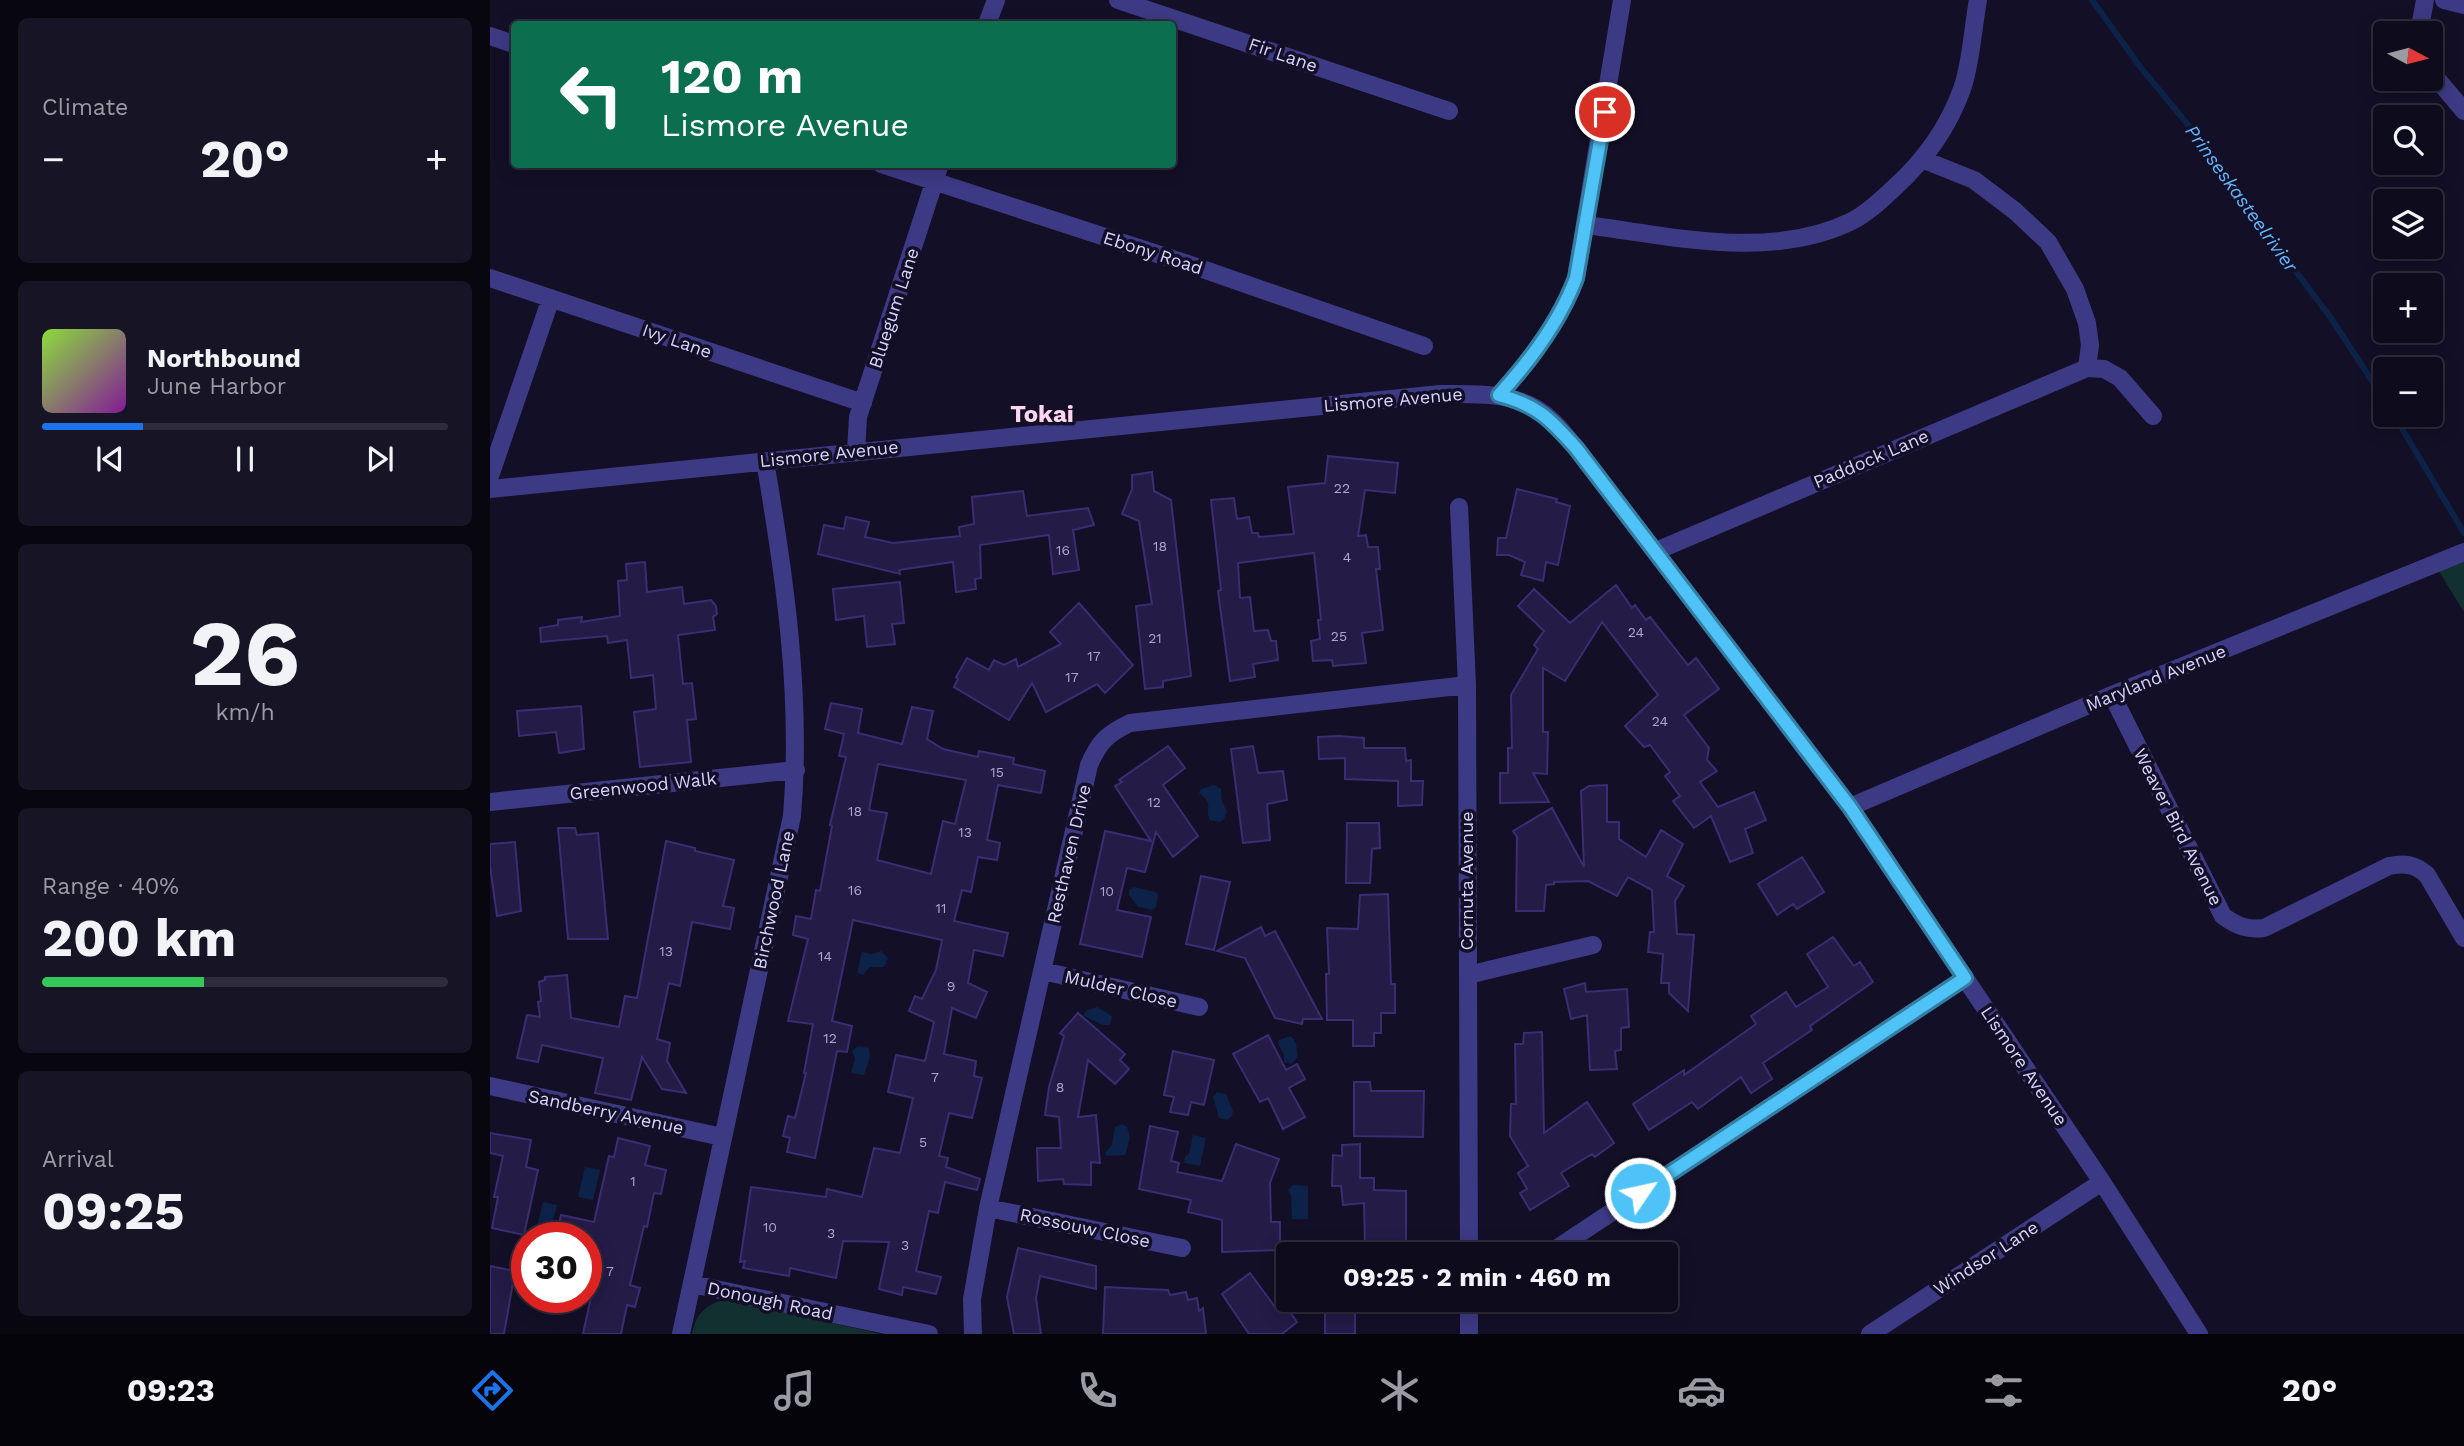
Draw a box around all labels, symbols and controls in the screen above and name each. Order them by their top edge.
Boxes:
north arrow [2373,21,2443,91]
map controls [2373,21,2443,427]
street label: Fir Lane [1246,33,1320,76]
text: 120 m [661,47,803,105]
icon: left [546,49,637,140]
pin [1575,82,1635,142]
icon: arrive [1586,93,1624,131]
text: Climate [42,94,128,121]
button: search [2373,105,2443,175]
text: Lismore Avenue [661,106,909,144]
water label: Prinseskasteelrivier [2180,120,2303,277]
text: 20° [200,129,290,190]
text: − [42,137,65,181]
text: + [425,137,448,181]
button: layers [2373,189,2443,259]
street label: Ebony Road [1101,227,1206,278]
street label: Bluegum Lane [864,245,923,371]
button: + [2373,273,2443,343]
street label: Ivy Lane [640,319,715,362]
text: Northbound [147,343,301,373]
button: − [2373,357,2443,427]
text: June Harbor [147,373,286,400]
street label: Lismore Avenue [1323,383,1463,416]
district label: Tokai [1010,400,1074,428]
street label: Paddock Lane [1810,425,1932,492]
street label: Lismore Avenue [758,436,899,471]
icon: previous [91,440,129,478]
icon: pause [226,440,264,478]
icon: next [361,440,399,478]
house number: 22 [1334,480,1350,496]
house number: 18 [1153,538,1167,554]
house number: 16 [1056,542,1070,558]
house number: 4 [1343,549,1351,565]
text: 26 [190,600,300,707]
house number: 24 [1628,624,1644,640]
house number: 25 [1331,628,1347,644]
house number: 21 [1148,630,1162,646]
street label: Maryland Avenue [2083,640,2229,715]
house number: 17 [1087,648,1101,664]
house number: 17 [1065,669,1079,685]
text: km/h [215,699,275,726]
house number: 24 [1652,713,1668,729]
street label: Weaver Bird Avenue [2130,745,2227,909]
house number: 15 [990,764,1004,780]
street label: Greenwood Walk [568,767,717,804]
street label: Resthaven Drive [1042,782,1095,925]
house number: 12 [1147,794,1161,810]
house number: 18 [848,803,862,819]
street label: Cornuta Avenue [1456,811,1477,951]
house number: 13 [958,824,972,840]
street label: Birchwood Lane [749,829,798,971]
text: Range · 40% [42,873,179,900]
house number: 16 [848,882,862,898]
house number: 10 [1100,883,1114,899]
house number: 11 [936,900,946,916]
text: 200 km [42,908,236,969]
house number: 13 [659,943,673,959]
house number: 14 [818,948,832,964]
street label: Mulder Close [1063,965,1180,1012]
house number: 9 [947,978,955,994]
street label: Lismore Avenue [1977,1002,2072,1129]
house number: 12 [823,1030,837,1046]
house number: 7 [931,1069,939,1085]
house number: 8 [1056,1079,1064,1095]
street label: Sandberry Avenue [527,1085,686,1138]
house number: 5 [919,1134,927,1150]
text: Arrival [42,1146,114,1173]
position arrow [1603,1156,1677,1230]
house number: 1 [630,1173,636,1189]
text: 09:25 [42,1181,185,1242]
street label: Rossouw Close [1018,1203,1152,1252]
street label: Windsor Lane [1930,1216,2042,1299]
house number: 10 [763,1219,777,1235]
speed limit sign: 30 [511,1222,602,1313]
house number: 3 [827,1225,835,1241]
house number: 3 [901,1237,909,1253]
text: 09:25 · 2 min · 460 m [1343,1262,1611,1292]
house number: 7 [606,1263,614,1279]
street label: Donough Road [706,1277,835,1324]
icon: directions [468,1366,517,1415]
icon: music [770,1366,819,1415]
icon: phone [1073,1366,1122,1415]
icon: climate [1375,1366,1424,1415]
icon: car [1677,1366,1726,1415]
icon: filters [1979,1366,2028,1415]
text: 09:23 [127,1371,215,1409]
text: 20° [2282,1371,2337,1409]

